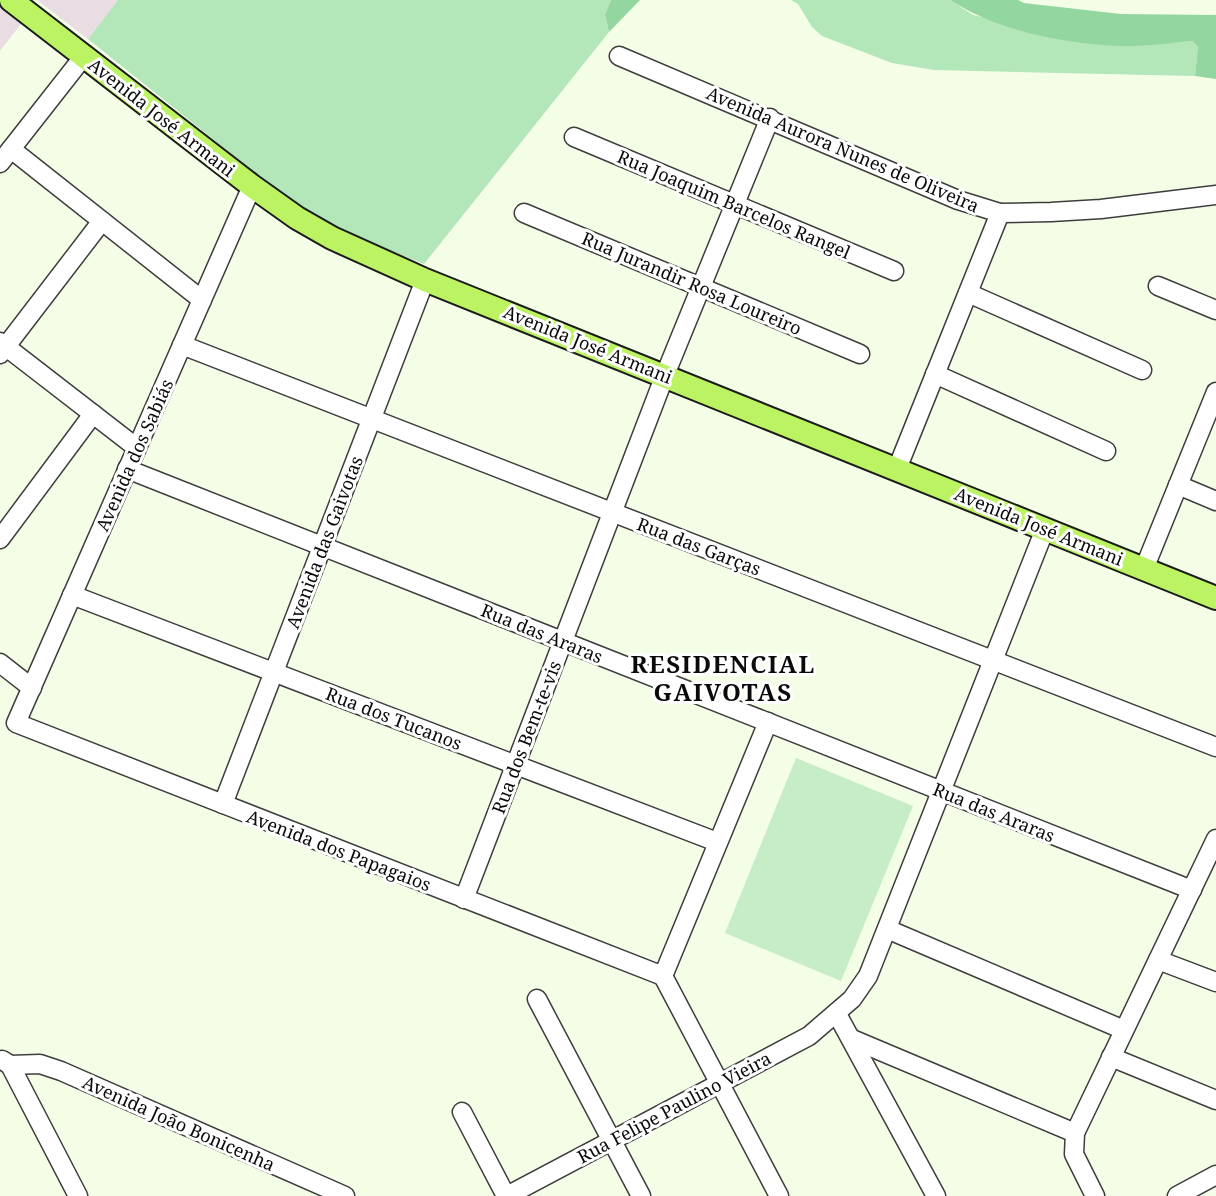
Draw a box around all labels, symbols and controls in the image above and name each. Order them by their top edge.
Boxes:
street label: Avenida José Armani [84,52,240,182]
street label: Avenida Aurora Nunes de Oliveira [703,81,983,217]
street label: Rua Joaquim Barcelos Rangel [614,144,855,264]
street label: Rua Jurandir Rosa Loureiro [578,226,806,340]
street label: Avenida José Armani [500,299,676,389]
street label: Avenida dos Sabiás [90,375,178,535]
street label: Avenida das Gaivotas [280,452,368,632]
street label: Avenida José Armani [951,481,1127,571]
street label: Rua das Garças [634,511,764,581]
street label: Rua das Araras [478,598,606,668]
district label: RESIDENCIAL GAIVOTAS [630,647,816,708]
street label: Rua dos Bem-te-vis [486,657,566,817]
street label: Rua dos Tucanos [323,681,465,755]
street label: Rua das Araras [930,777,1058,847]
street label: Avenida dos Papagaios [243,804,435,896]
street label: Rua Felipe Paulino Vieira [573,1046,775,1168]
street label: Avenida João Bonicenha [79,1070,279,1176]

